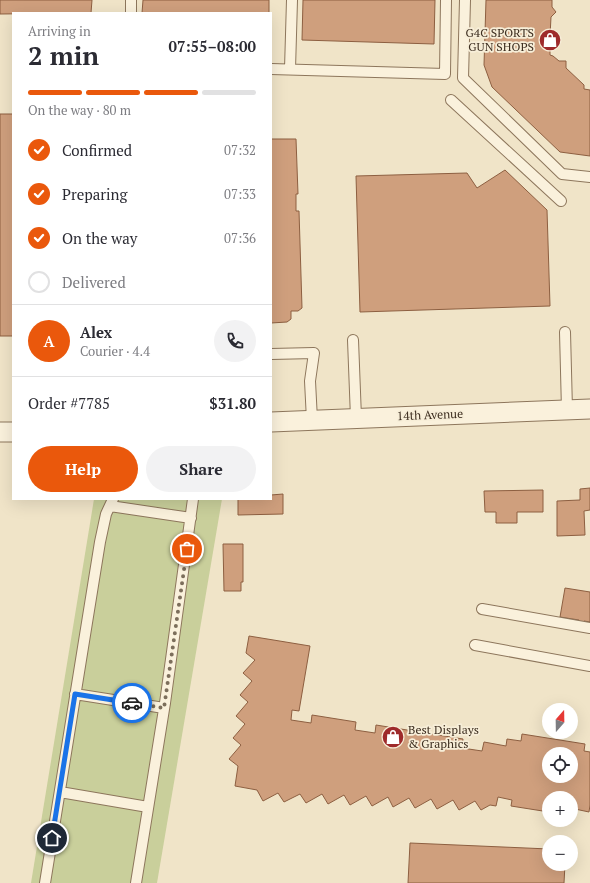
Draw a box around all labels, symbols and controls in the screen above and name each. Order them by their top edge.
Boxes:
text: Arriving in [28,22,91,40]
place label: G4C SPORTS GUN SHOPS [466,25,534,54]
shop icon: G4C SPORTS GUN SHOPS [537,27,563,53]
text: 07:55–08:00 [169,36,256,56]
text: 2 min [28,38,99,72]
text: On the way · 80 m [28,101,131,119]
icon: check [28,139,50,161]
text: Confirmed [62,140,132,160]
text: 07:32 [224,141,256,159]
icon: check [28,183,50,205]
text: Preparing [62,184,127,204]
text: 07:33 [224,185,256,203]
icon: check [28,227,50,249]
text: On the way [62,228,137,248]
text: 07:36 [224,229,256,247]
text: Delivered [62,272,126,292]
button: phone [214,320,256,362]
text: Alex [80,322,112,342]
text: A [44,331,54,351]
text: Courier · 4.4 [80,342,150,360]
text: Order #7785 [28,393,110,413]
text: $31.80 [209,393,256,413]
street label: 14th Avenue [397,406,463,423]
button: Help [28,446,138,492]
button: Share [146,446,256,492]
pin [170,532,204,566]
icon: bag [176,538,198,560]
courier [112,683,152,723]
icon: car [121,692,143,714]
north arrow [542,703,578,739]
map controls [542,703,578,871]
place label: Best Displays & Graphics [408,722,479,751]
shop icon: Best Displays & Graphics [380,724,406,750]
button: locate [542,747,578,783]
button: + [542,791,578,827]
pin [35,821,69,855]
icon: home [41,827,63,849]
button: − [542,835,578,871]

